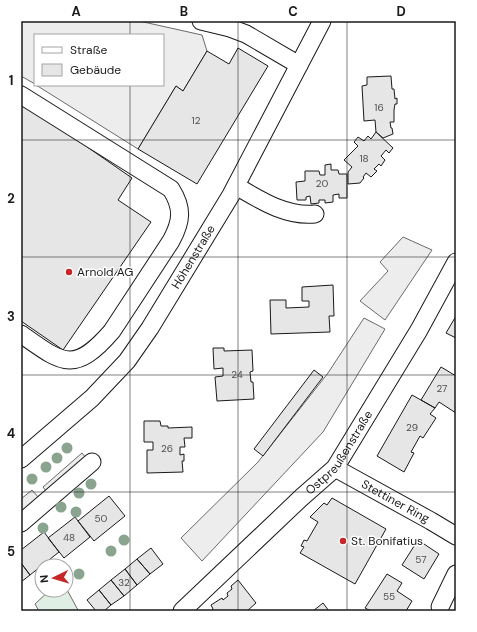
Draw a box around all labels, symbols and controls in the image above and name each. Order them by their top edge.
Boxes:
text: A [71,3,81,20]
text: B [180,3,188,20]
text: C [288,3,298,20]
text: D [396,3,406,20]
legend [34,34,164,86]
text: Straße [70,42,107,58]
text: Gebäude [70,62,121,78]
text: 1 [9,72,13,89]
house number: 16 [374,101,384,114]
house number: 12 [192,114,201,127]
house number: 18 [359,152,369,165]
house number: 20 [316,177,328,190]
text: 2 [7,190,15,207]
street label: Höhenstraße [168,222,219,292]
place label: Arnold AG [77,264,133,280]
marker: Arnold AG [64,267,74,277]
text: 3 [7,308,15,325]
house number: 24 [231,368,243,381]
house number: 27 [437,382,447,395]
street label: Ostpreußenstraße [302,407,376,498]
house number: 29 [406,421,418,434]
text: 4 [7,425,15,442]
house number: 26 [161,442,173,455]
street label: Stettiner Ring [359,476,433,527]
house number: 50 [95,512,108,525]
house number: 48 [63,531,75,544]
place label: St. Bonifatius [351,533,423,549]
marker: St. Bonifatius [338,536,348,546]
text: 5 [7,543,15,560]
house number: 57 [415,553,427,566]
north arrow [34,558,74,598]
text: N [37,574,51,583]
house number: 32 [118,576,130,589]
house number: 55 [383,590,395,603]

